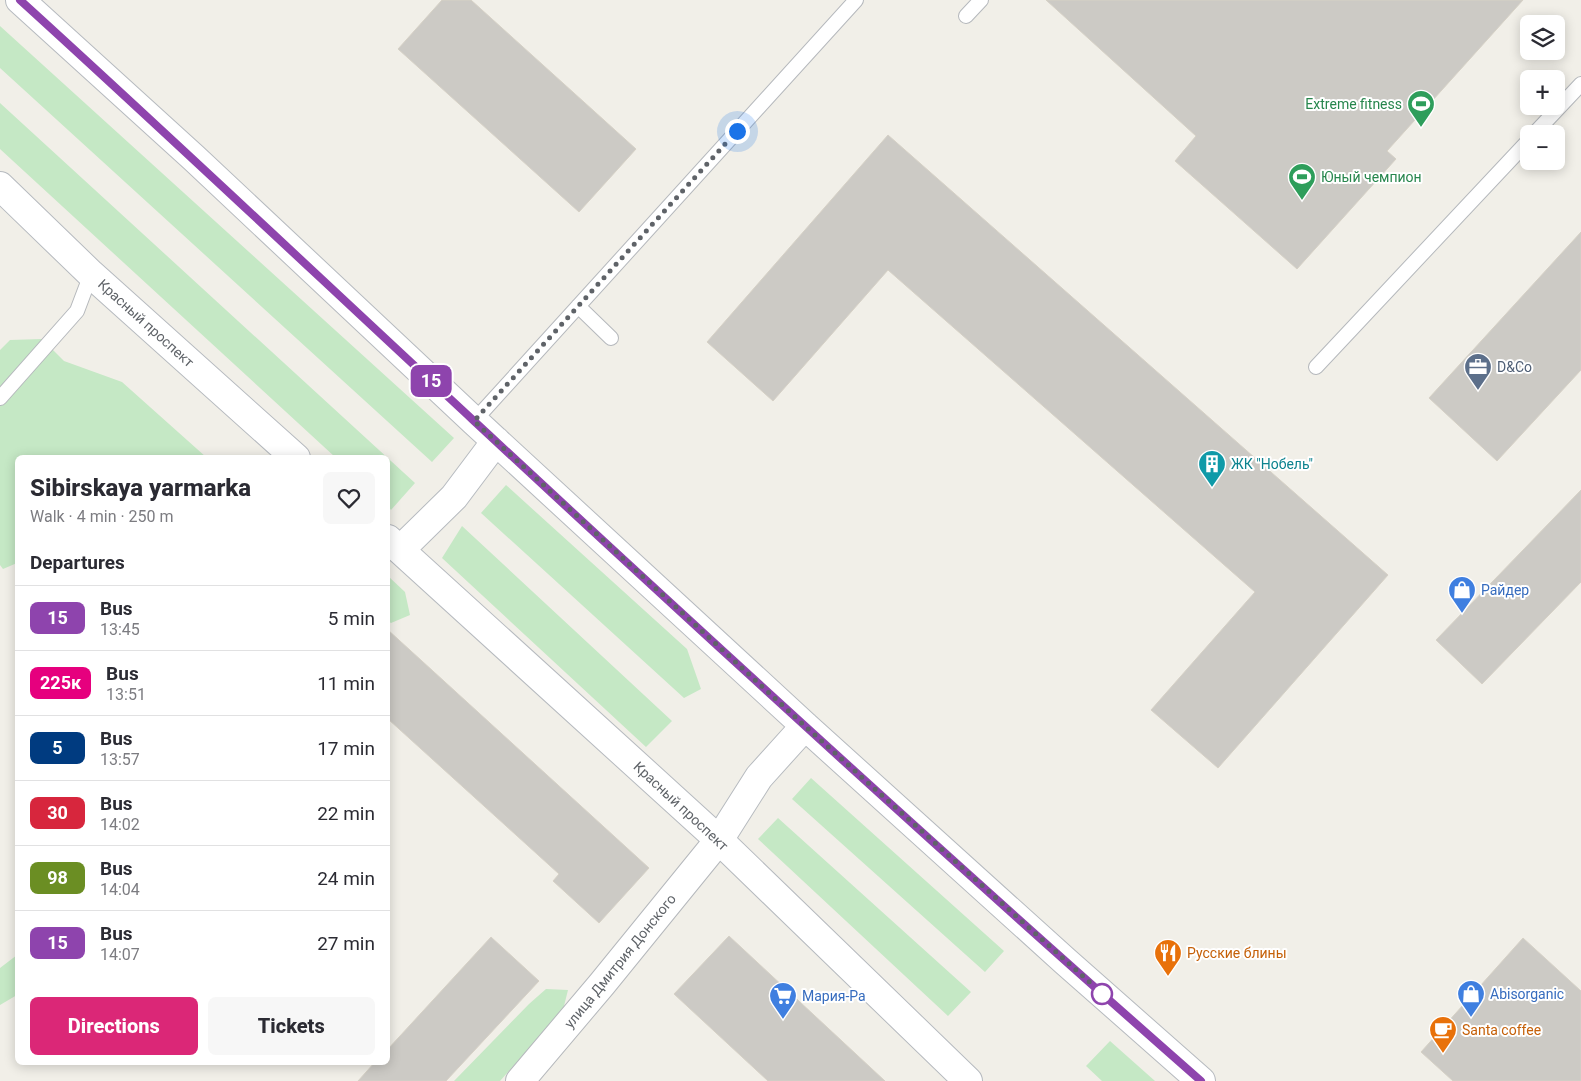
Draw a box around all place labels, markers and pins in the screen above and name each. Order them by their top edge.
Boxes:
sports icon: Extreme fitness [1406,89,1436,128]
place label: Extreme fitness [1305,96,1402,112]
sports icon: Юный чемпион [1287,162,1317,201]
place label: Юный чемпион [1321,169,1422,185]
office icon: D&Co [1463,352,1493,391]
place label: D&Co [1497,359,1532,375]
building icon: ЖК "Нобель" [1197,449,1227,488]
place label: ЖК "Нобель" [1231,456,1313,472]
shop icon: Райдер [1447,575,1477,614]
place label: Райдер [1481,582,1529,598]
restaurant icon: Русские блины [1153,938,1183,977]
place label: Русские блины [1187,945,1287,961]
shop icon: Abisorganic [1456,979,1486,1018]
supermarket icon: Мария-Ра [768,981,798,1020]
unlabelled marker [1091,983,1113,1005]
place label: Abisorganic [1490,986,1564,1002]
place label: Мария-Ра [802,988,866,1004]
cafe icon: Santa coffee [1428,1015,1458,1054]
place label: Santa coffee [1462,1022,1541,1038]

